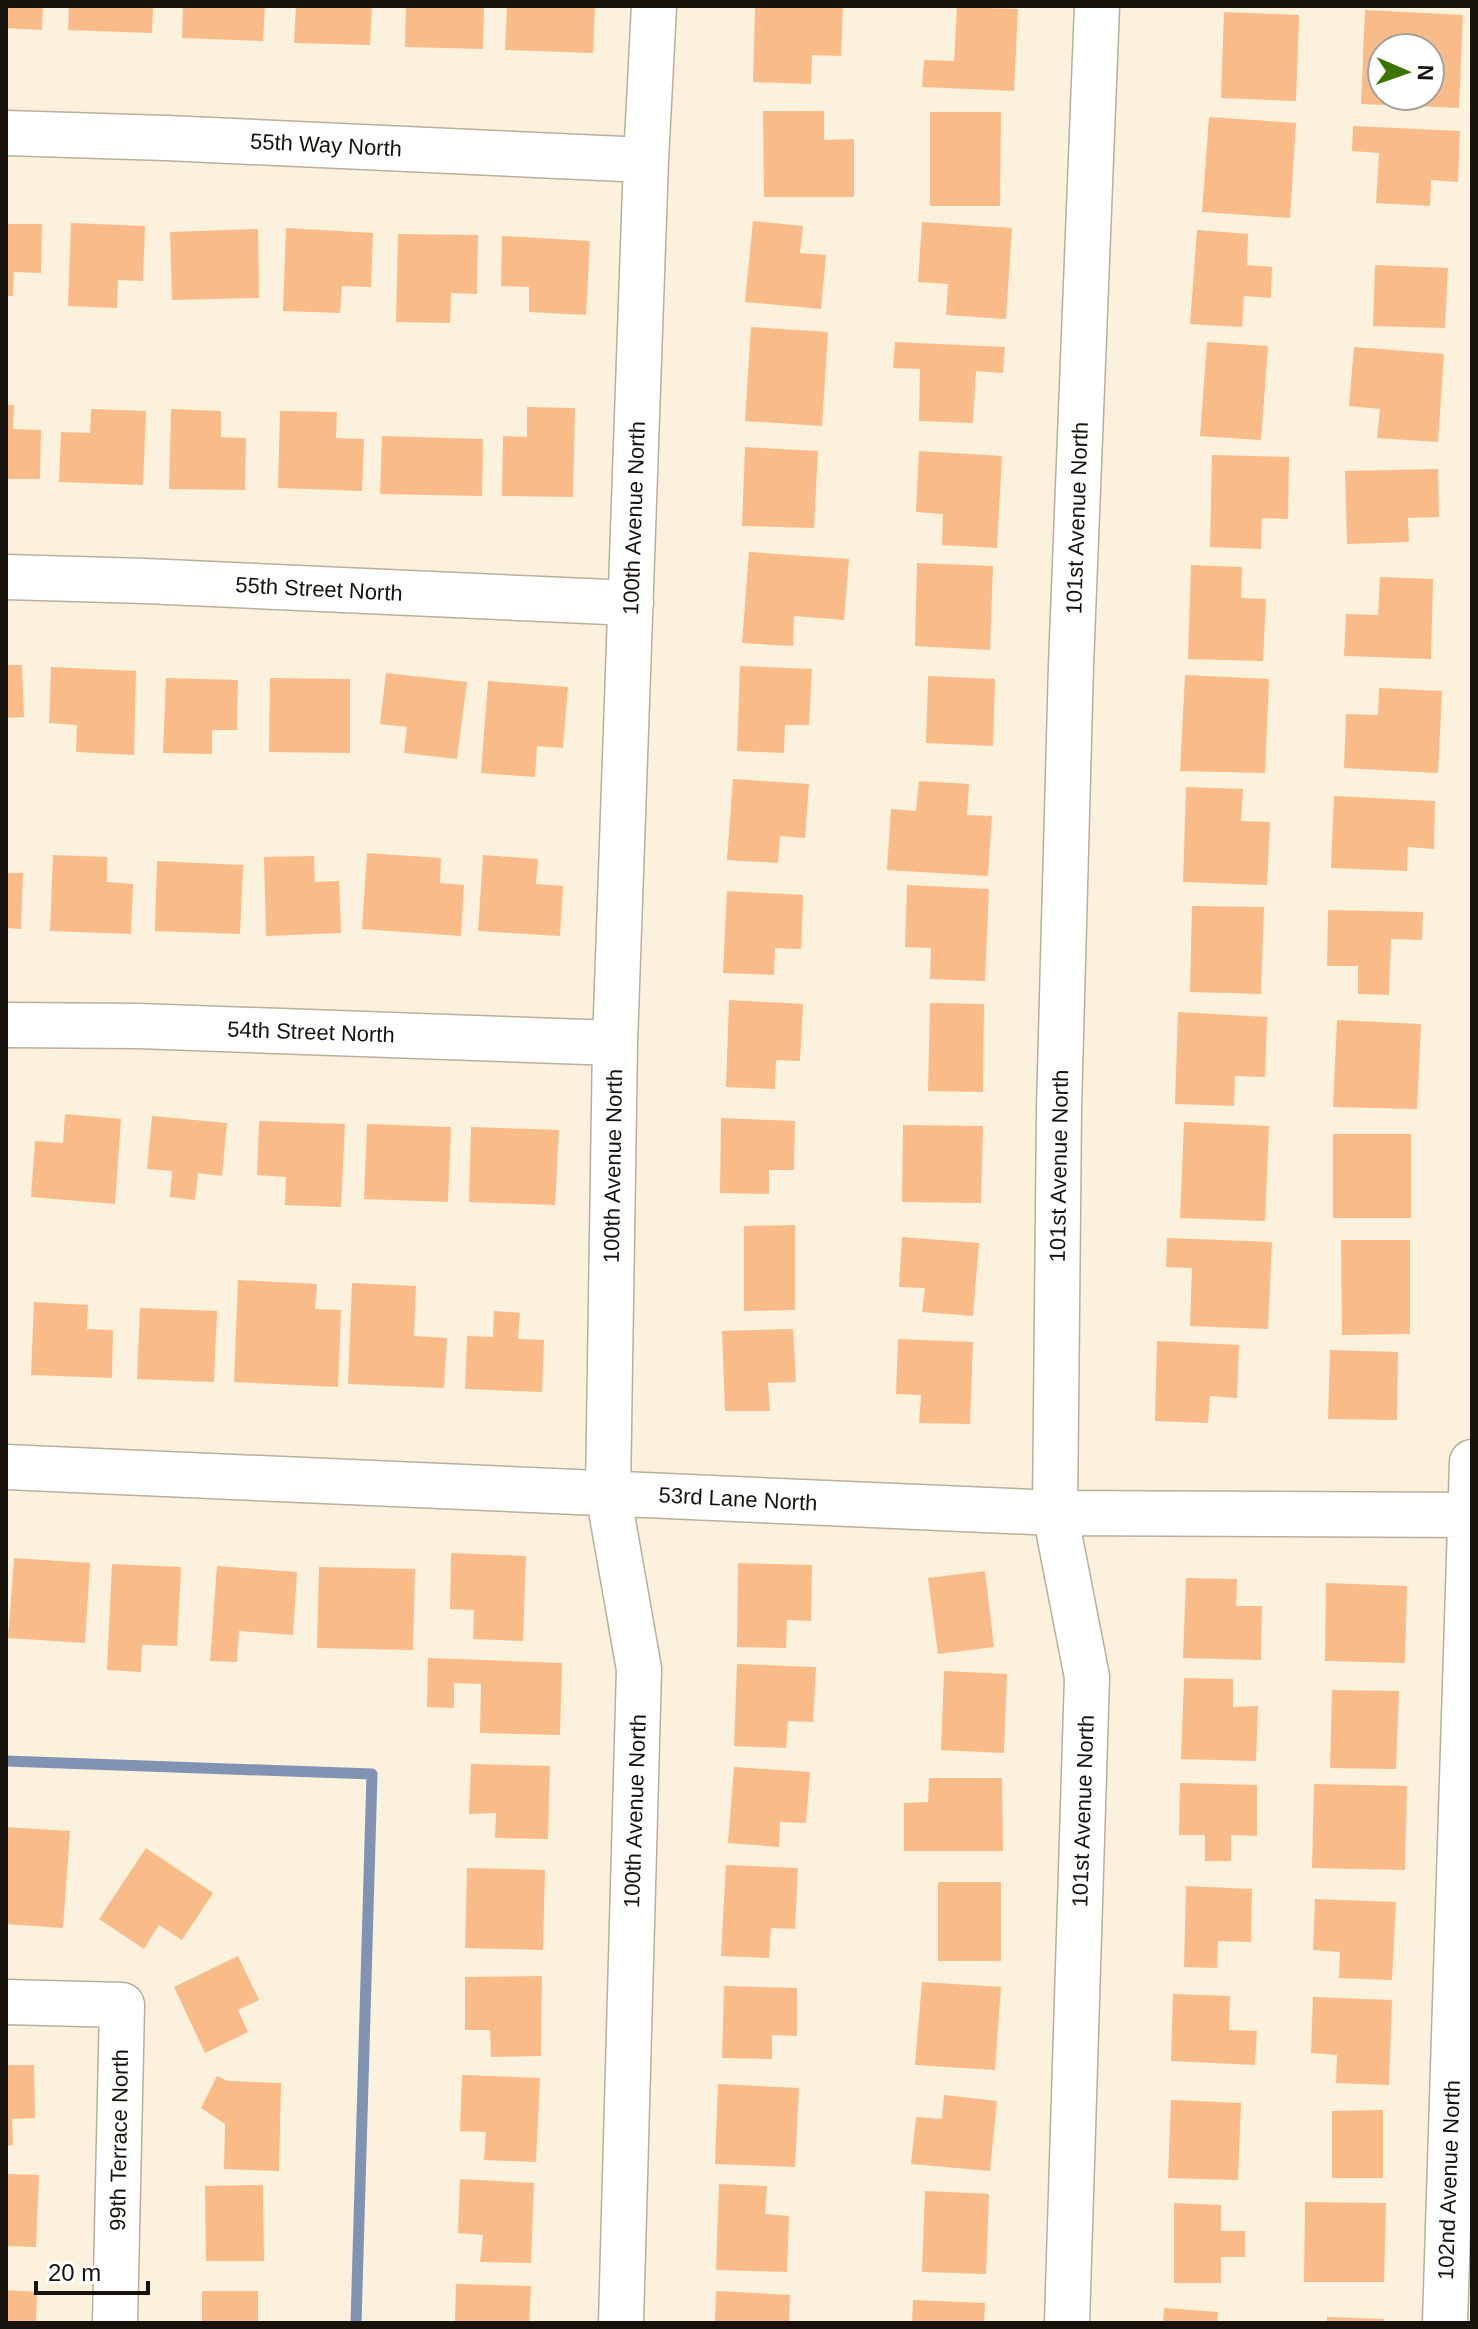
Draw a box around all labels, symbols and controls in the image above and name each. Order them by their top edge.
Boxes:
north arrow [1366,32,1446,112]
text: N [1413,64,1438,81]
street label: 55th Way North [249,129,403,161]
street label: 100th Avenue North [618,421,650,615]
street label: 101st Avenue North [1061,421,1093,615]
street label: 55th Street North [235,572,403,606]
street label: 54th Street North [227,1017,395,1047]
street label: 100th Avenue North [599,1069,627,1263]
street label: 101st Avenue North [1045,1069,1073,1263]
street label: 53rd Lane North [658,1482,818,1516]
street label: 100th Avenue North [619,1714,651,1908]
street label: 101st Avenue North [1067,1714,1099,1908]
street label: 99th Terrace North [105,2049,133,2231]
street label: 102nd Avenue North [1433,2080,1465,2280]
scale bar [36,2245,148,2295]
text: 20 m [48,2259,101,2286]

